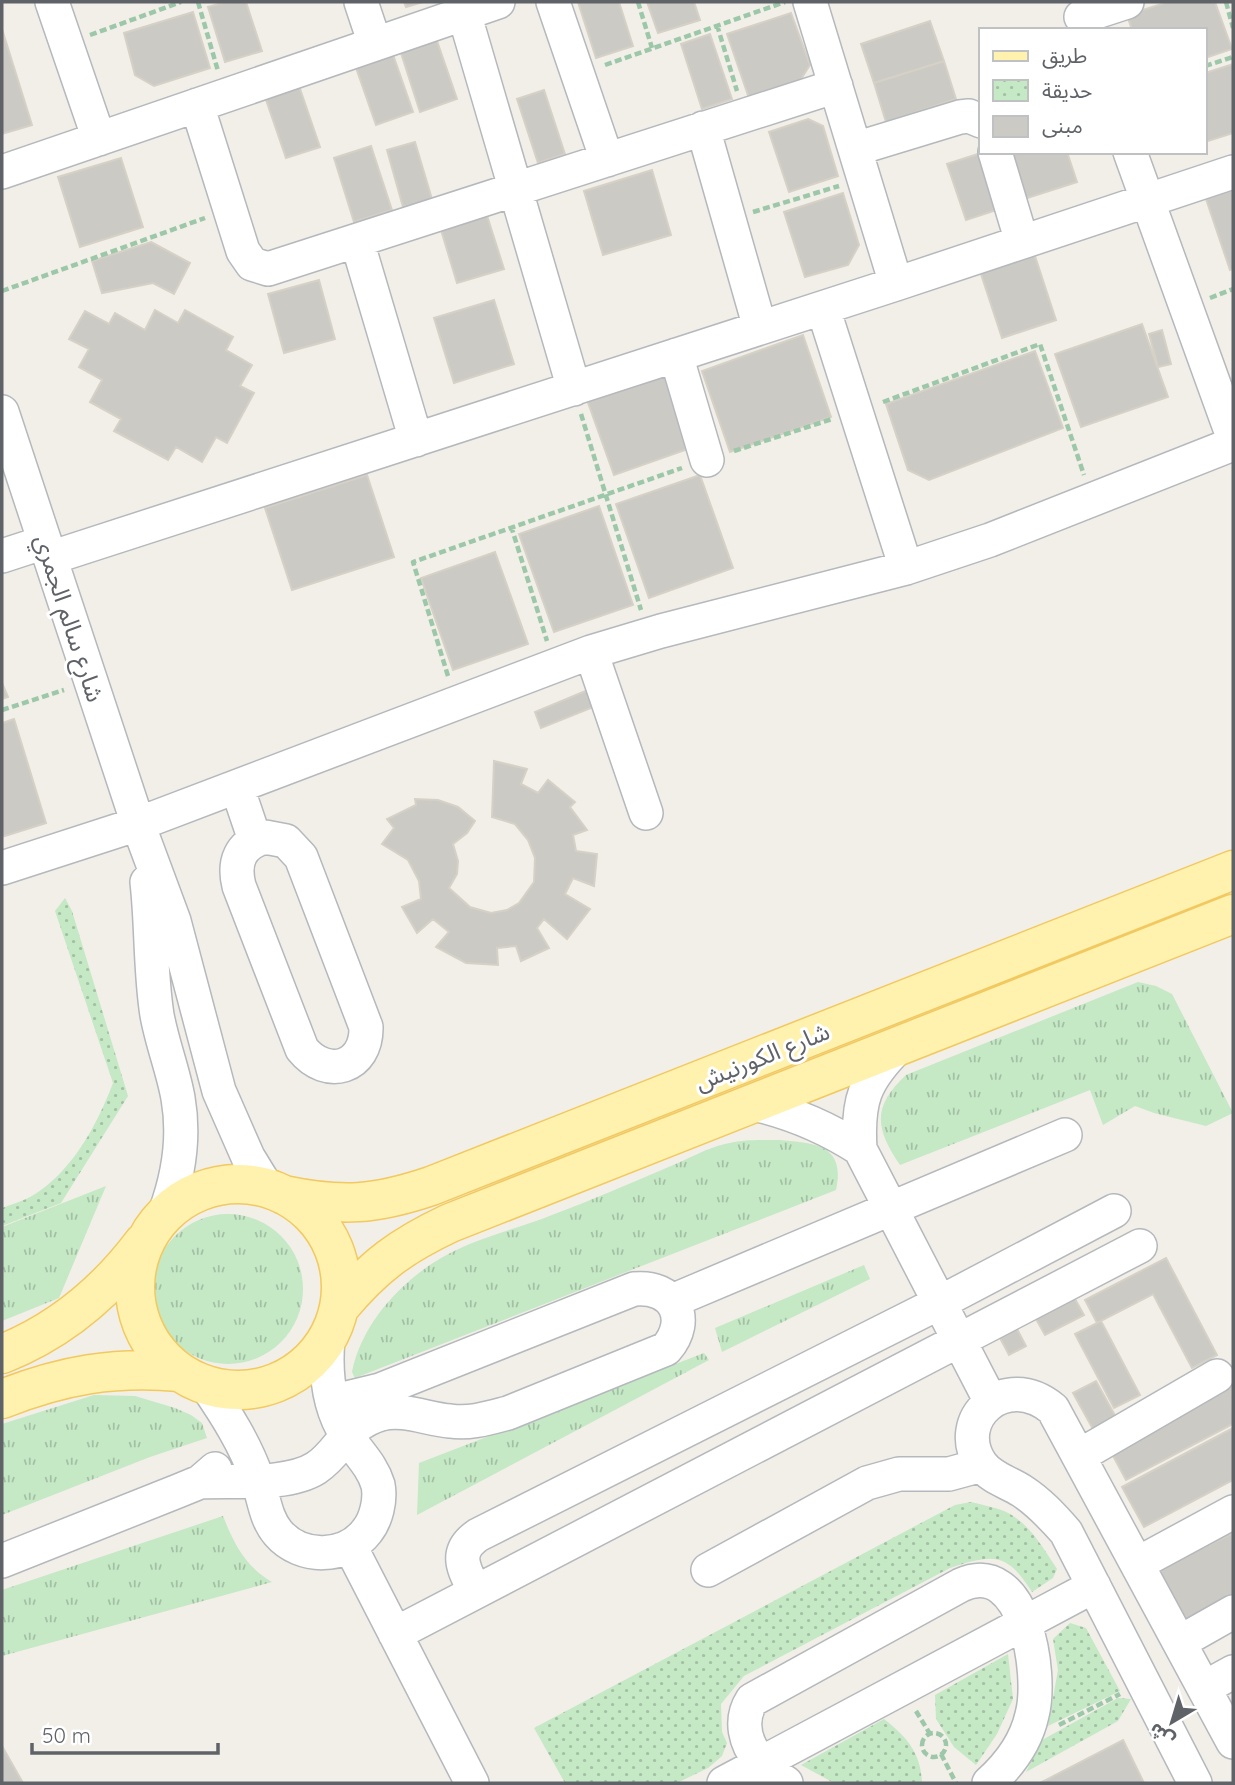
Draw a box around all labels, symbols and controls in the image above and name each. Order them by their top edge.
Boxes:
legend [979,28,1207,154]
text: طريق [1042,42,1087,69]
text: حديقة [1042,77,1092,103]
text: مبنى [1042,112,1083,138]
street label: شارع سالم الجمري [24,530,111,707]
street label: شارع الكورنيش [690,1015,835,1099]
north arrow [1137,1687,1207,1757]
scale bar [32,1712,217,1756]
text: ش [1144,1718,1179,1753]
text: 50 m [42,1722,91,1748]

